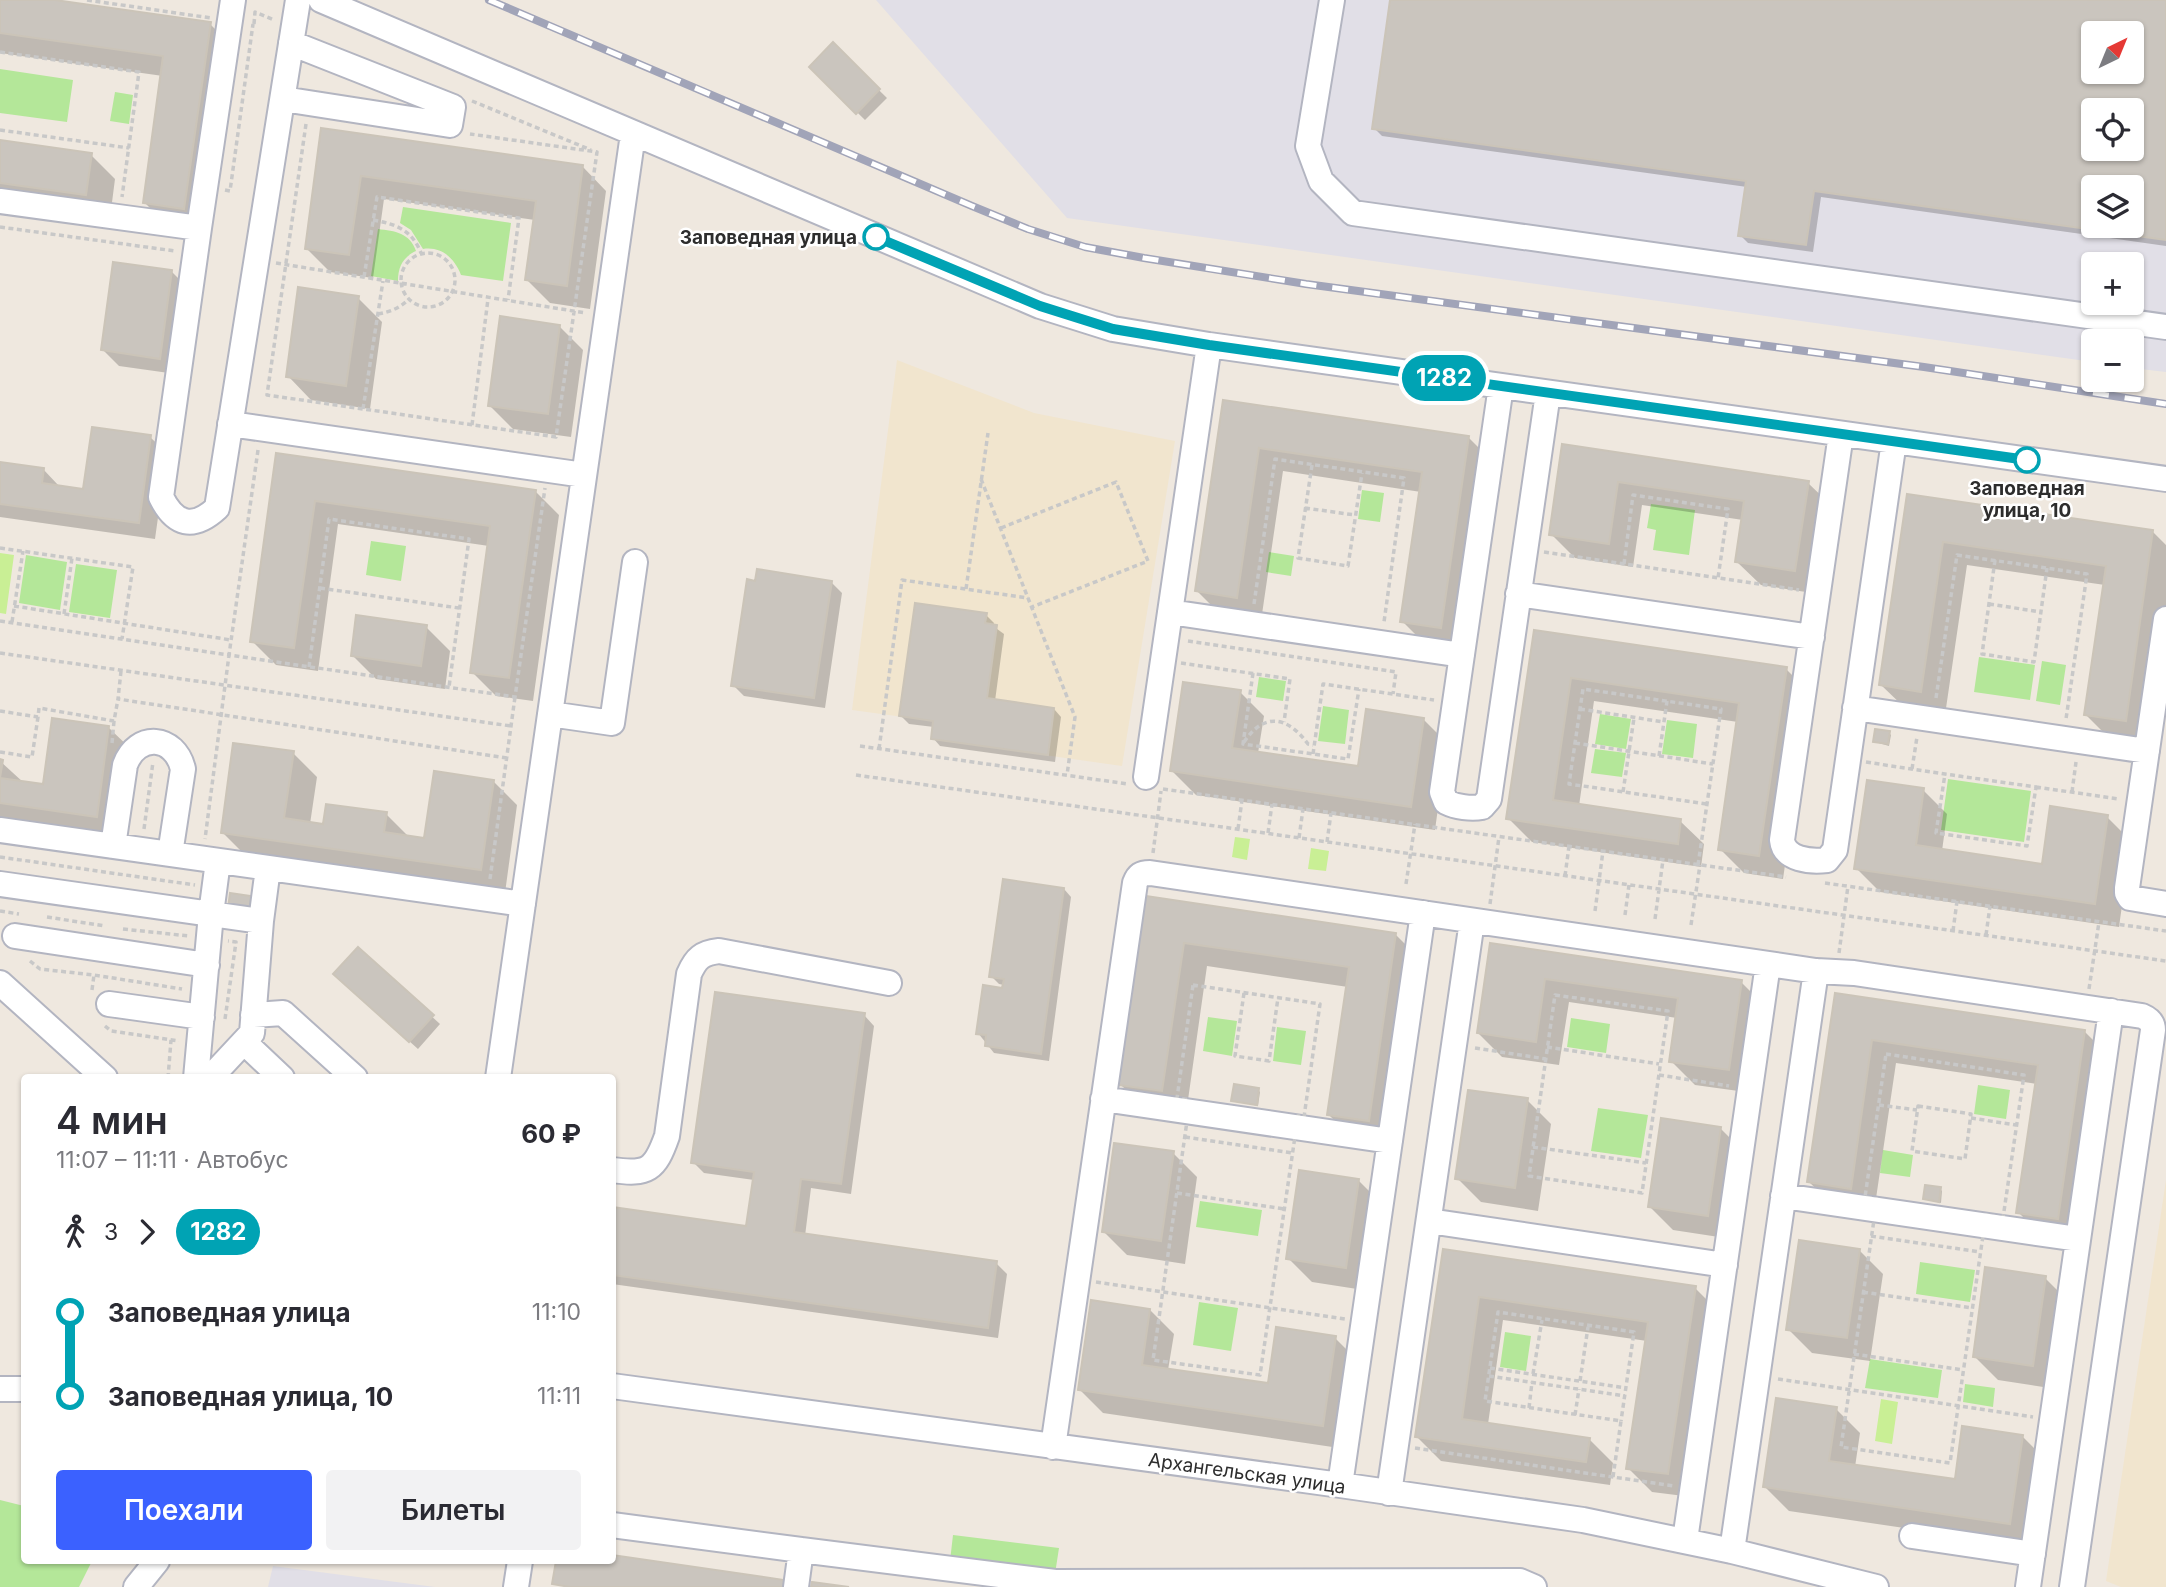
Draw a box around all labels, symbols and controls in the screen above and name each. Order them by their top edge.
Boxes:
north arrow [2081,21,2144,84]
map controls [2081,21,2144,392]
button: locate [2081,98,2144,161]
button: layers [2081,175,2144,238]
marker: Заповедная улица [863,224,889,250]
place label: Заповедная улица [680,226,857,249]
button: + [2081,252,2144,315]
button: − [2081,329,2144,392]
line badge: 1282 [1395,355,1493,401]
text: 1282 [1416,363,1472,392]
marker: Заповедная улица, 10 [2014,447,2040,473]
place label: Заповедная улица, 10 [1969,477,2085,522]
text: 4 мин [56,1097,168,1143]
text: 60 ₽ [521,1118,581,1149]
text: 11:07 – 11:11 · Автобус [56,1146,289,1174]
icon: walk [56,1213,94,1251]
icon: forward [128,1213,166,1251]
text: 1282 [190,1217,246,1246]
text: 3 [104,1218,118,1246]
text: Заповедная улица [108,1297,351,1328]
text: 11:10 [532,1298,581,1326]
text: Заповедная улица, 10 [108,1381,393,1412]
text: 11:11 [537,1382,581,1410]
street label: Архангельская улица [1147,1448,1347,1499]
button: Поехали [56,1470,312,1550]
button: Билеты [326,1470,581,1550]

